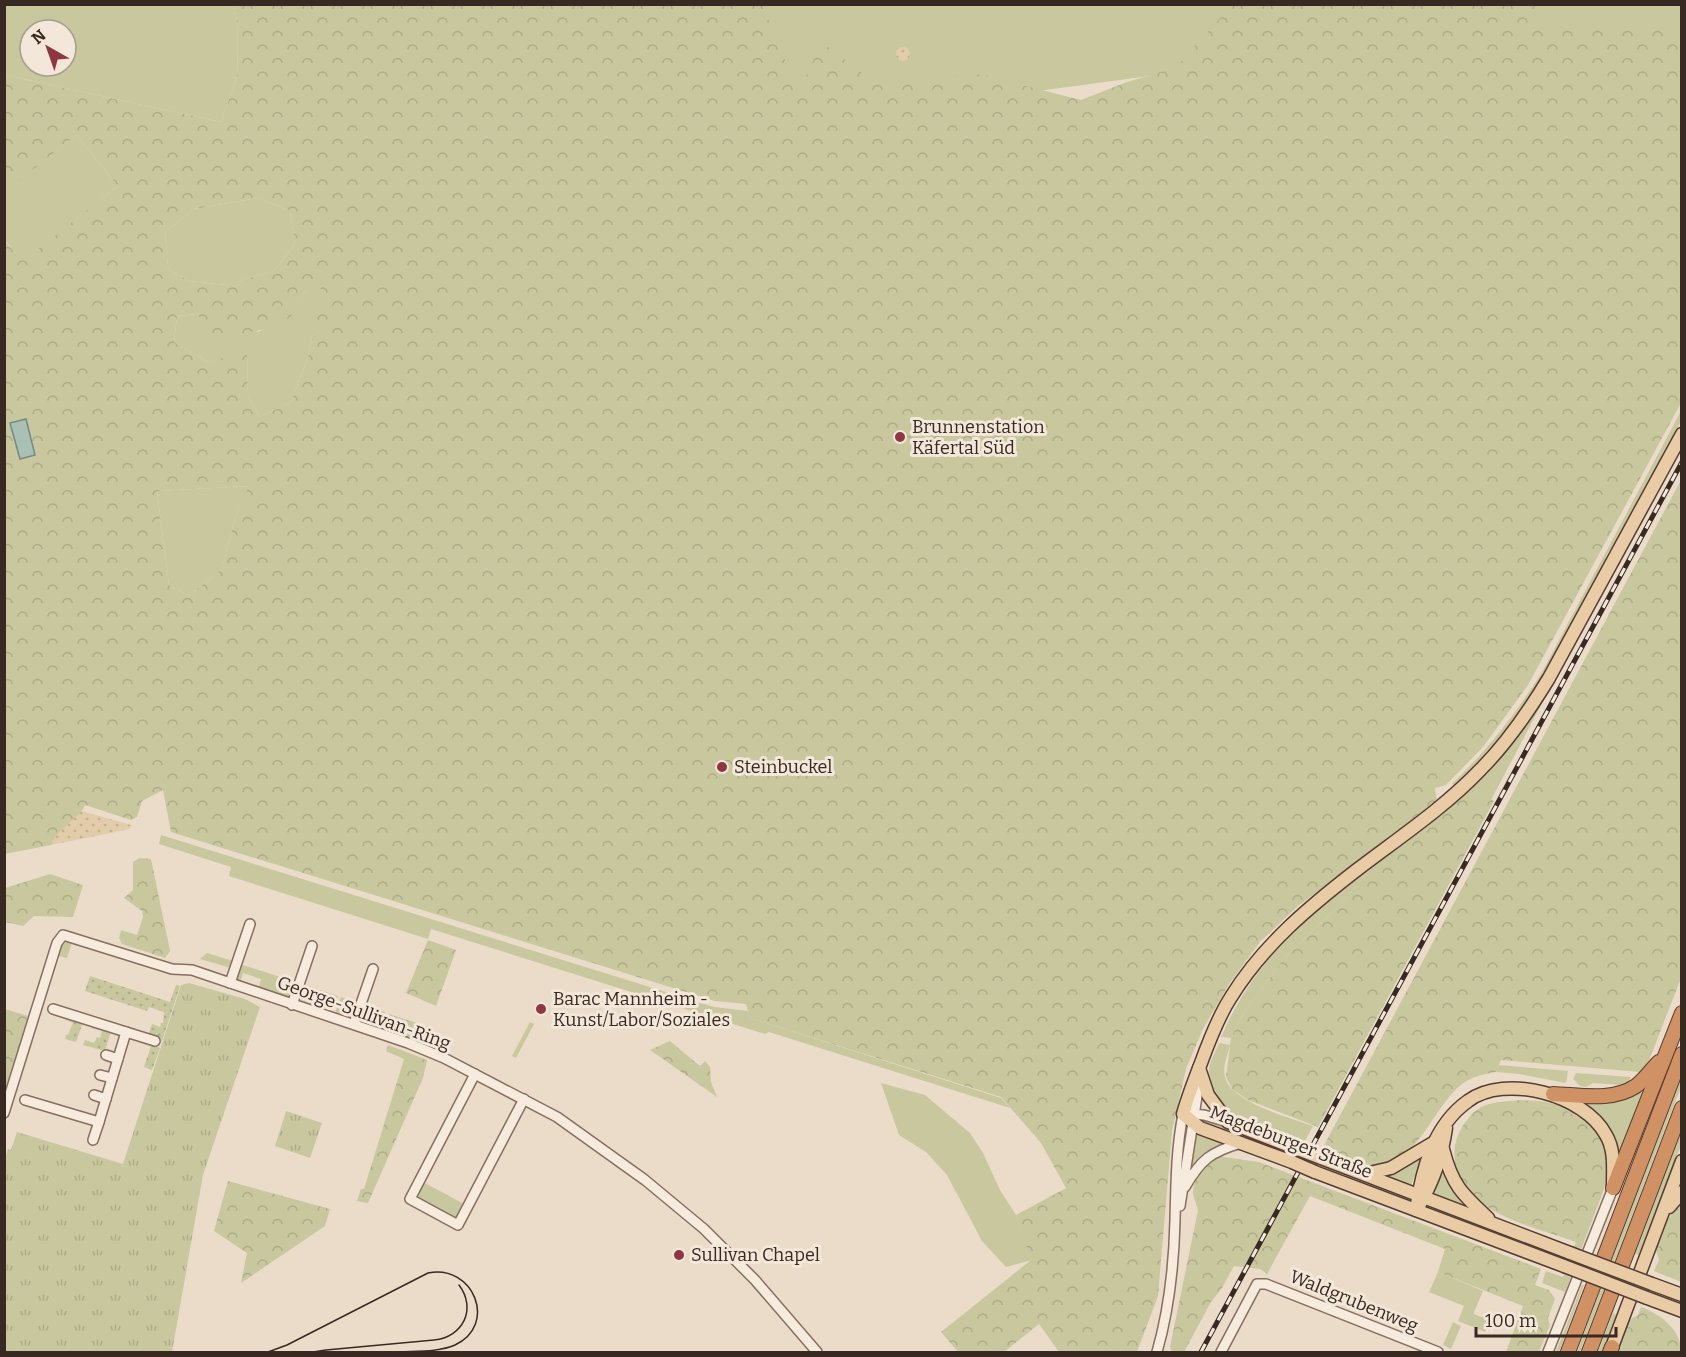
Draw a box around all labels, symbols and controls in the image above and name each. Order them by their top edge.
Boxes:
north arrow [18,18,78,78]
text: N [28,26,50,48]
place label: Brunnenstation Käfertal Süd [912,416,1045,459]
marker: Brunnenstation Käfertal Süd [893,430,907,444]
place label: Steinbuckel [734,756,833,778]
marker: Steinbuckel [715,760,729,774]
street label: George-Sullivan-Ring [274,971,454,1055]
place label: Barac Mannheim - Kunst/Labor/Soziales [553,988,730,1031]
marker: Barac Mannheim - Kunst/Labor/Soziales [534,1002,548,1016]
street label: Magdeburger Straße [1207,1101,1375,1183]
place label: Sullivan Chapel [691,1244,820,1266]
marker: Sullivan Chapel [672,1248,686,1262]
street label: Waldgrubenweg [1287,1265,1421,1337]
scale bar [1476,1300,1616,1338]
text: 100 m [1485,1310,1536,1332]

